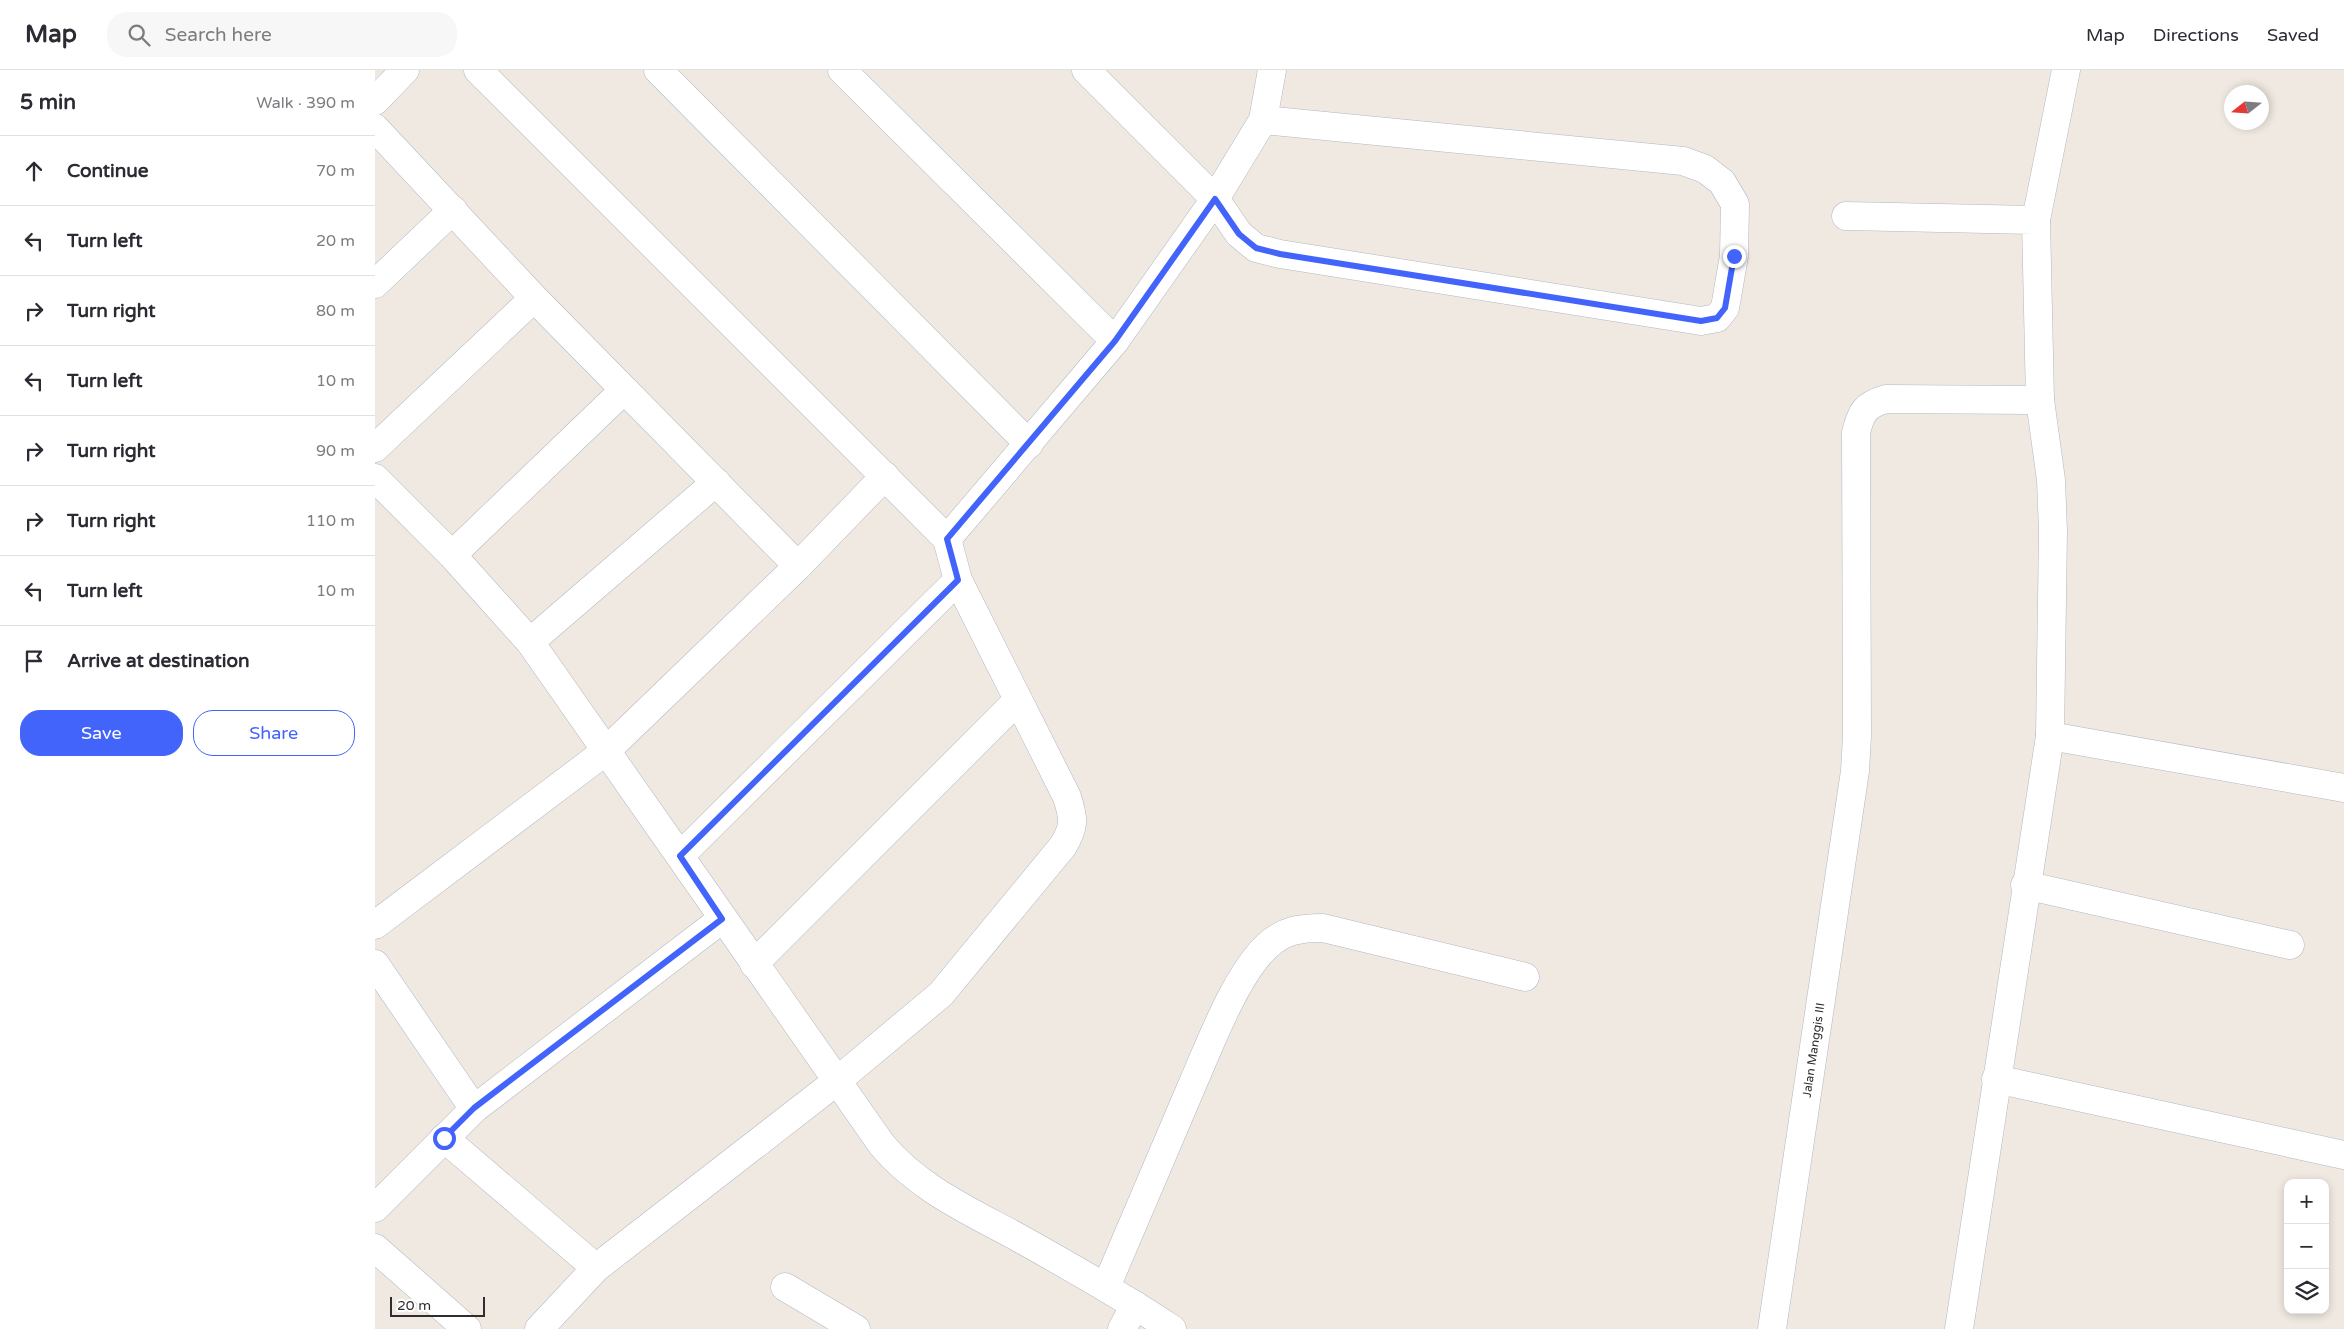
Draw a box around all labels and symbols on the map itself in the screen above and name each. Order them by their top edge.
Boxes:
north arrow [2224,85,2269,130]
route end [1723,245,1746,268]
street label: Jalan Manggis III [1800,1002,1827,1098]
route start [433,1127,456,1150]
scale bar [390,1294,485,1317]

